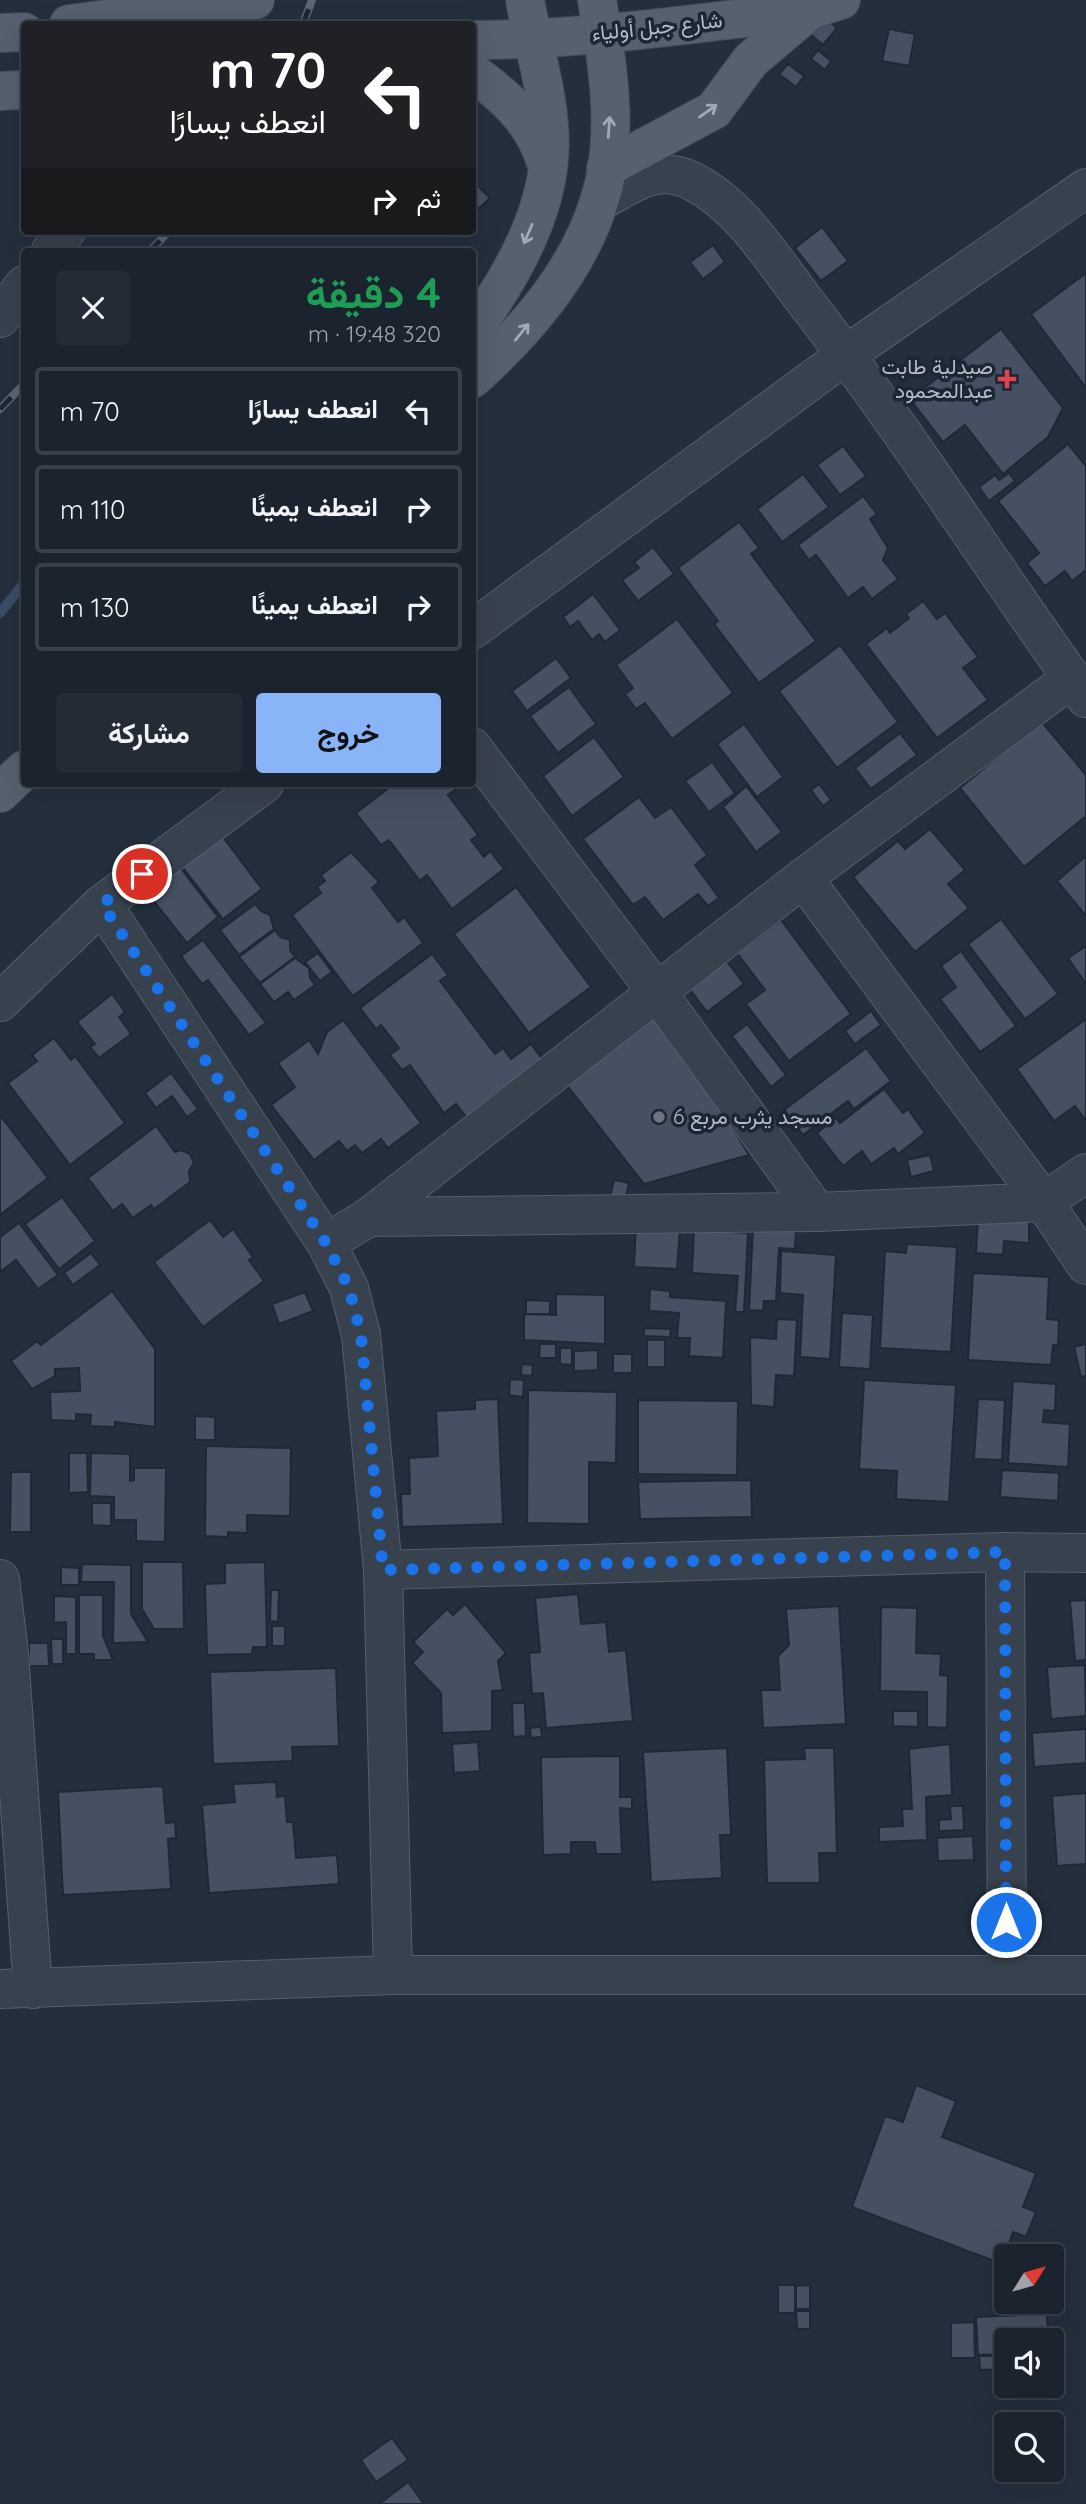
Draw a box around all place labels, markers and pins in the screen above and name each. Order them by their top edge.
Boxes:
place label: صيدلية طابت عبدالمحمود [881,353,993,404]
marker: صيدلية طابت عبدالمحمود [999,371,1015,387]
pin [112,844,172,904]
place label: مسجد يثرب مربع 6 [673,1103,832,1131]
marker: مسجد يثرب مربع 6 [651,1109,667,1125]

